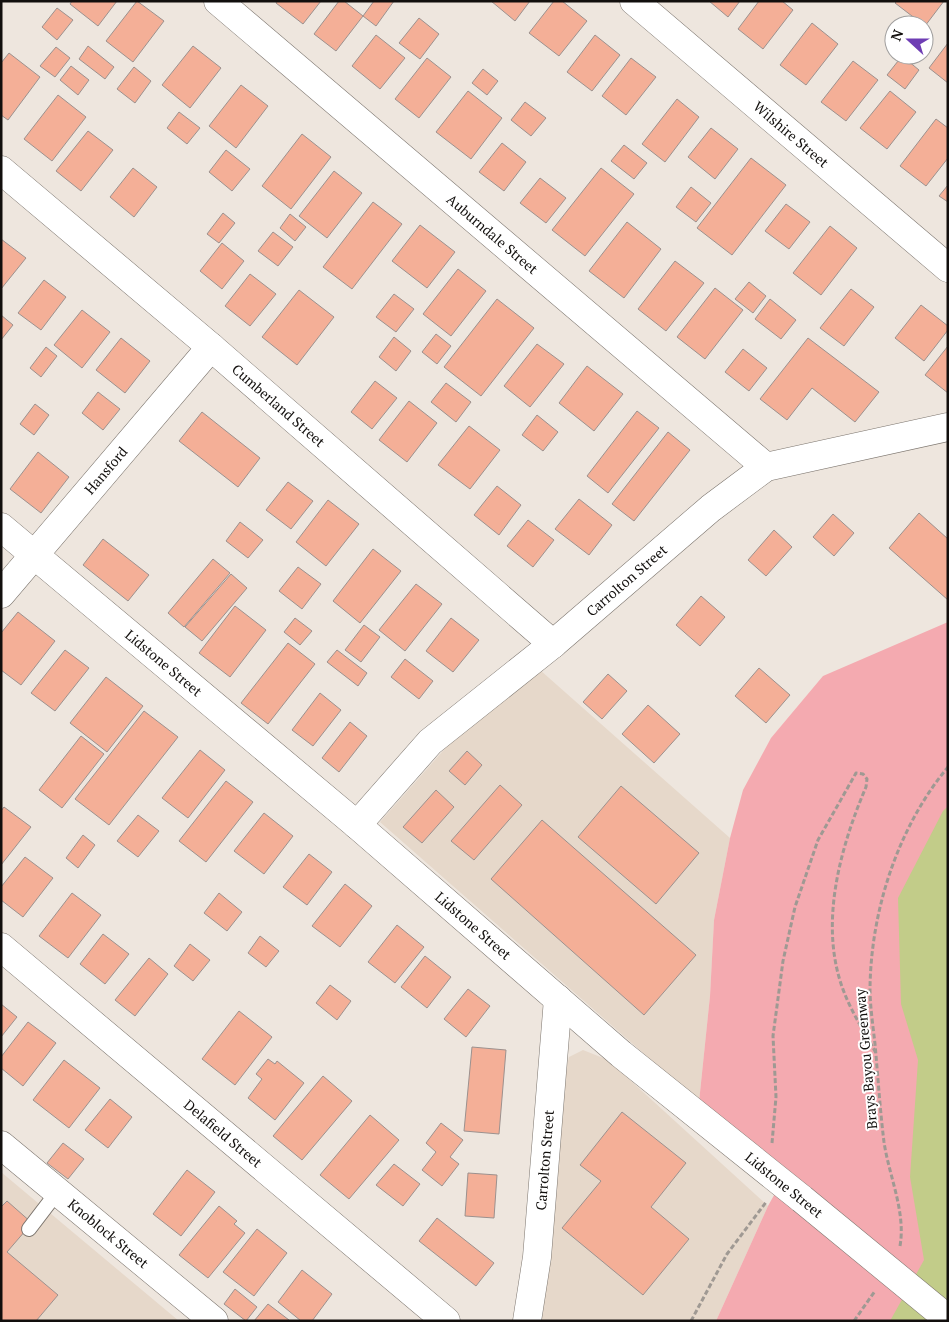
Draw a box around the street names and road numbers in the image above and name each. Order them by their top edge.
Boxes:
street label: Wilshire Street [750,97,834,172]
street label: Auburndale Street [443,190,543,278]
street label: Cumberland Street [228,360,330,451]
street label: Hansford [80,442,131,498]
street label: Carrolton Street [582,540,671,620]
street label: Lidstone Street [121,625,207,701]
street label: Lidstone Street [431,887,516,964]
street label: Brays Bayou Greenway [850,987,881,1130]
street label: Delafield Street [180,1095,267,1172]
street label: Carrolton Street [531,1108,558,1211]
street label: Lidstone Street [742,1147,828,1222]
street label: Knoblock Street [64,1194,153,1273]

